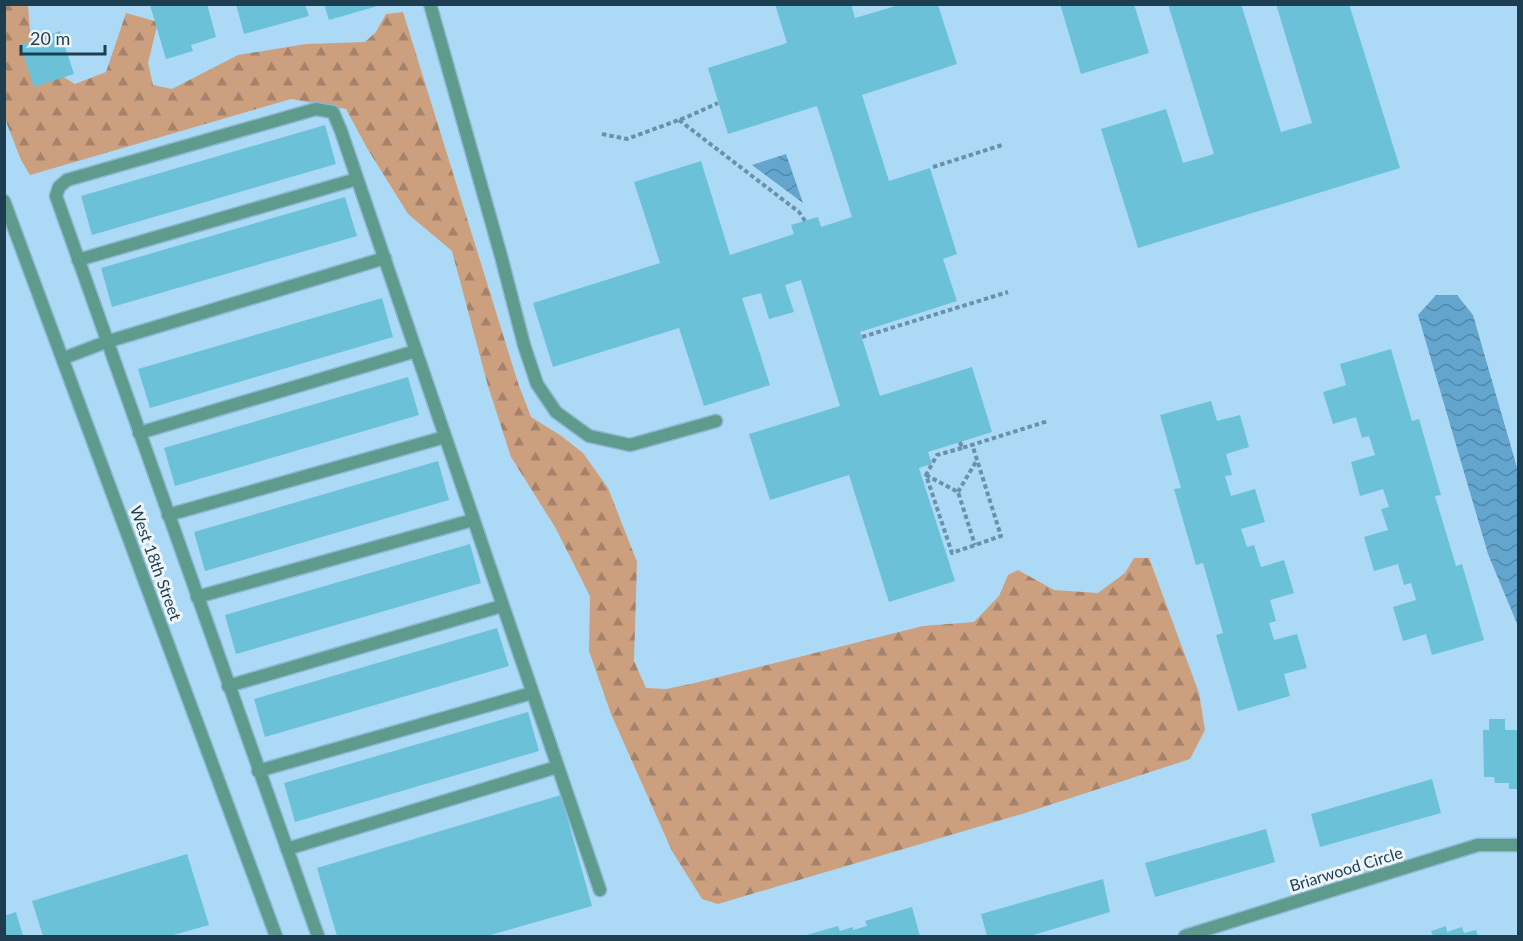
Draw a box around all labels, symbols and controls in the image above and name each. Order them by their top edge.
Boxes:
scale bar [21,18,105,56]
text: 20 m [30,27,70,49]
street label: West 18th Street [127,503,186,623]
street label: Briarwood Circle [1287,842,1405,895]

